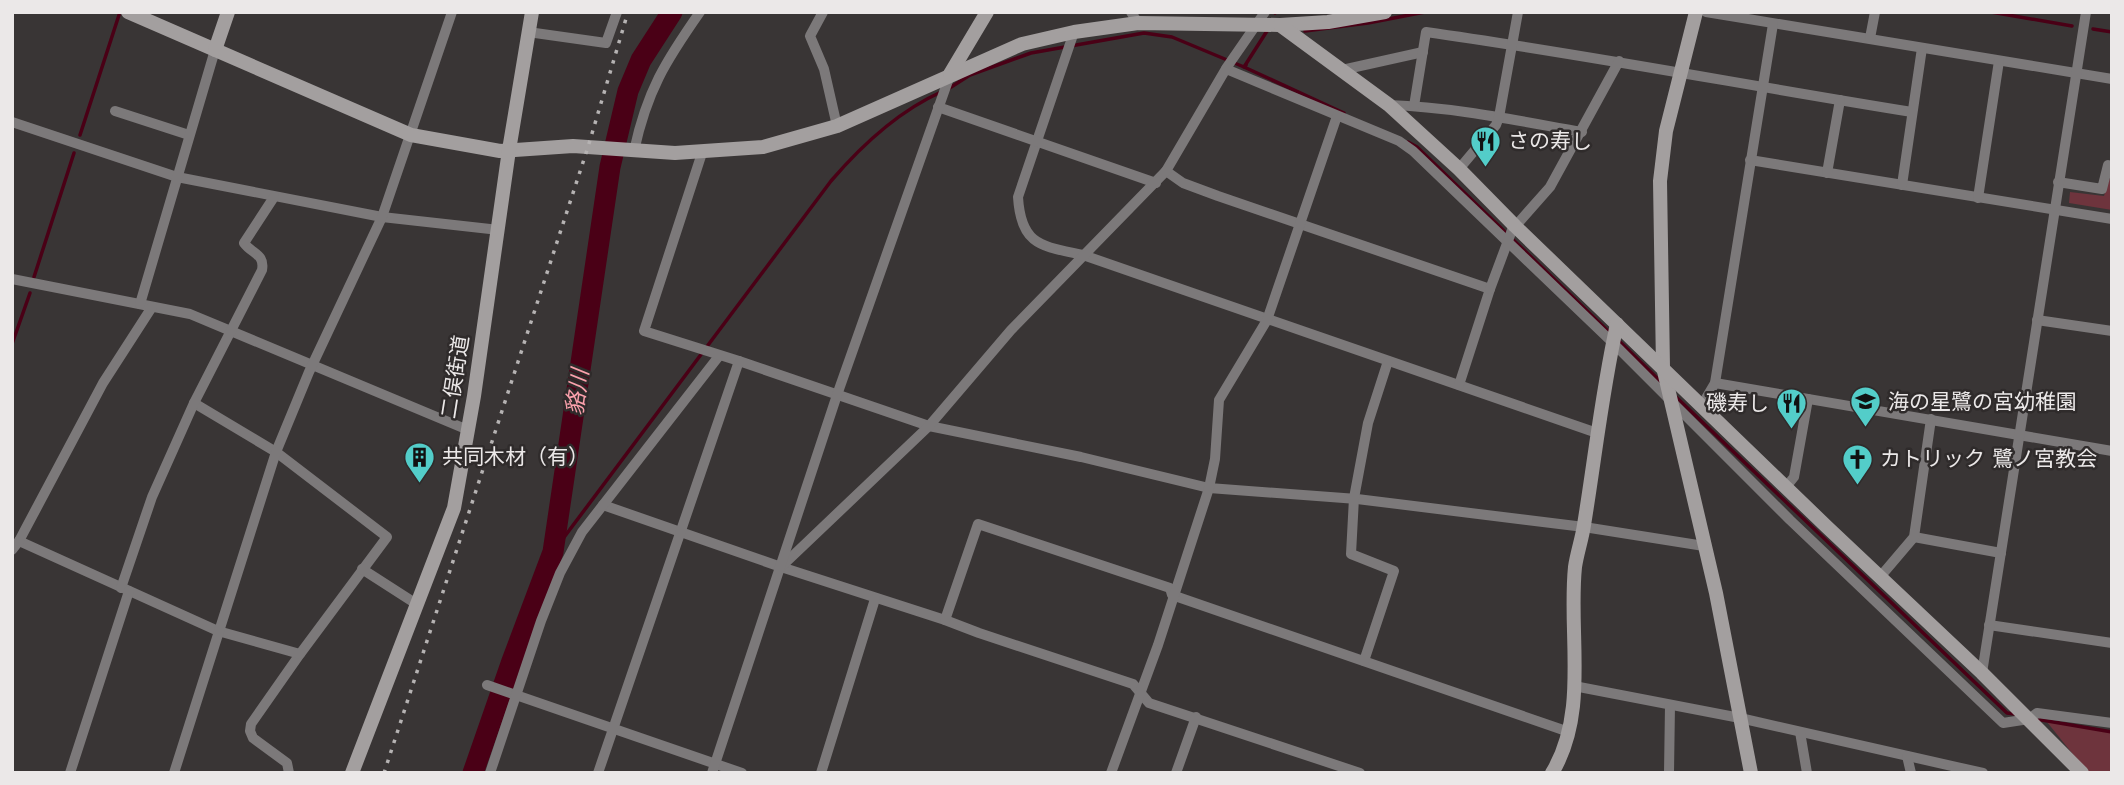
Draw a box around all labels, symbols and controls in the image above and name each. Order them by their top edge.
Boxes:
restaurant icon: さの寿し [1468,124,1502,168]
place label: さの寿し [1508,128,1592,153]
street label: 二俣街道 [436,333,473,420]
water label: 貉川 [561,364,594,417]
school or university icon: 海の星鷺の宮幼稚園 [1848,385,1882,429]
restaurant icon: 磯寿し [1775,386,1809,430]
place label: 海の星鷺の宮幼稚園 [1888,389,2077,414]
place label: 磯寿し [1706,390,1769,415]
building icon: 共同木材（有） [402,440,436,484]
church icon: カトリック 鷺ノ宮教会 [1840,442,1874,486]
place label: 共同木材（有） [442,444,589,469]
place label: カトリック 鷺ノ宮教会 [1880,446,2097,471]

